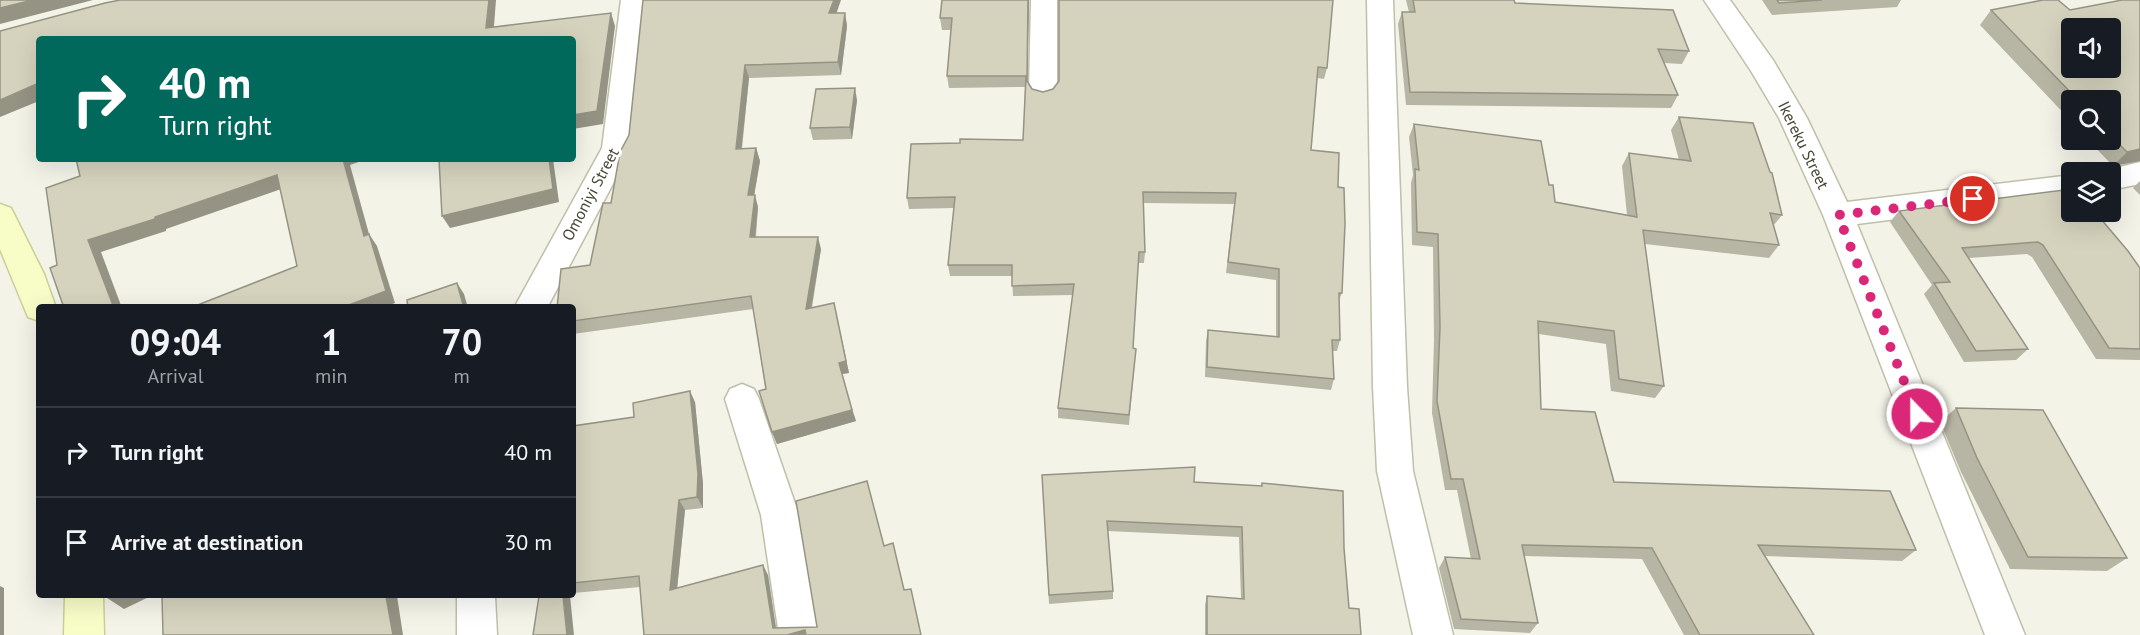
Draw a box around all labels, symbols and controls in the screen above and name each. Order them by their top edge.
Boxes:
map controls [2061,18,2121,222]
button: sound [2061,18,2121,78]
text: 40 m [159,55,251,110]
icon: right [60,60,138,138]
button: search [2061,90,2121,150]
street label: Ikereku Street [1774,98,1834,193]
text: Turn right [159,108,272,142]
street label: Omoniyi Street [557,144,623,244]
button: layers [2061,162,2121,222]
pin [1947,173,1998,224]
icon: arrive [1956,182,1989,215]
text: 09:04 [130,318,221,365]
text: 1 [321,318,341,365]
text: 70 [441,318,482,365]
text: Arrival [147,363,204,389]
text: min [315,363,348,389]
text: m [454,363,470,389]
position arrow [1885,382,1949,446]
icon: right [60,436,93,469]
text: Turn right [111,438,203,466]
text: 40 m [504,438,552,466]
icon: arrive [60,526,93,559]
text: Arrive at destination [111,528,303,556]
text: 30 m [504,528,552,556]

